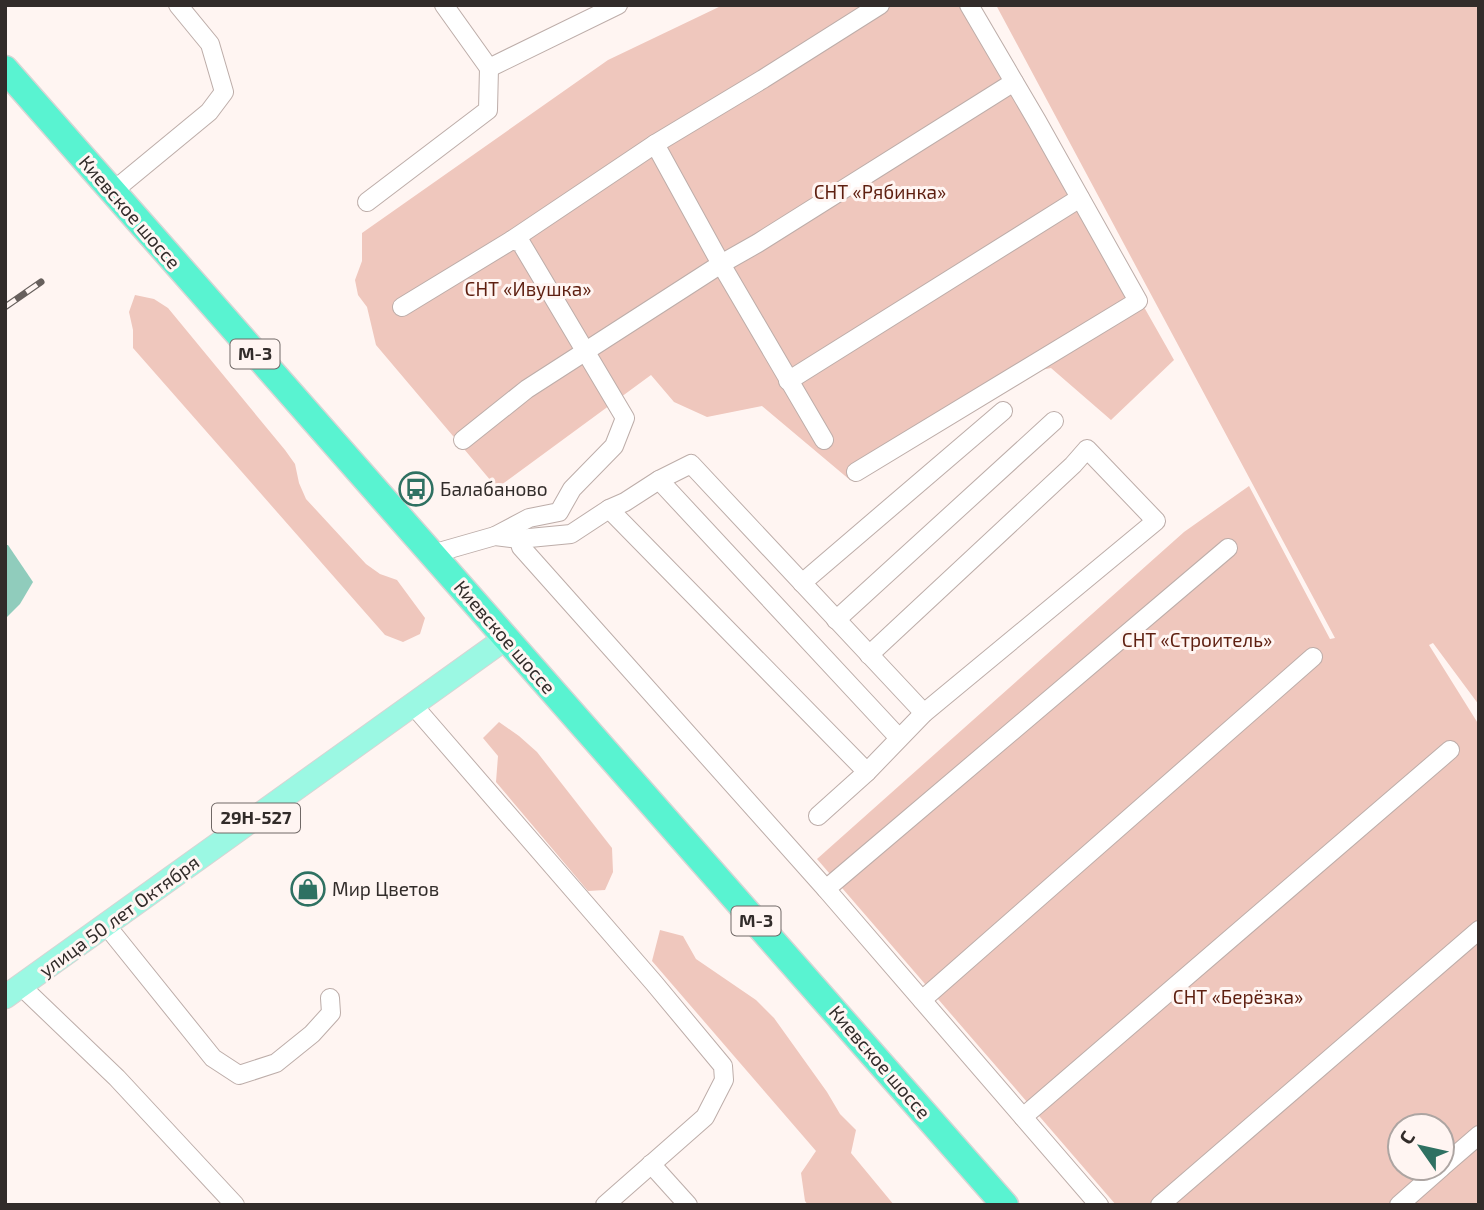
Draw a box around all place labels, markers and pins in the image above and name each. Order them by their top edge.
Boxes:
bus stop icon: Балабаново [397,470,435,508]
place label: Балабаново [440,477,548,500]
shop icon: Мир Цветов [289,870,327,908]
place label: Мир Цветов [332,877,439,900]

